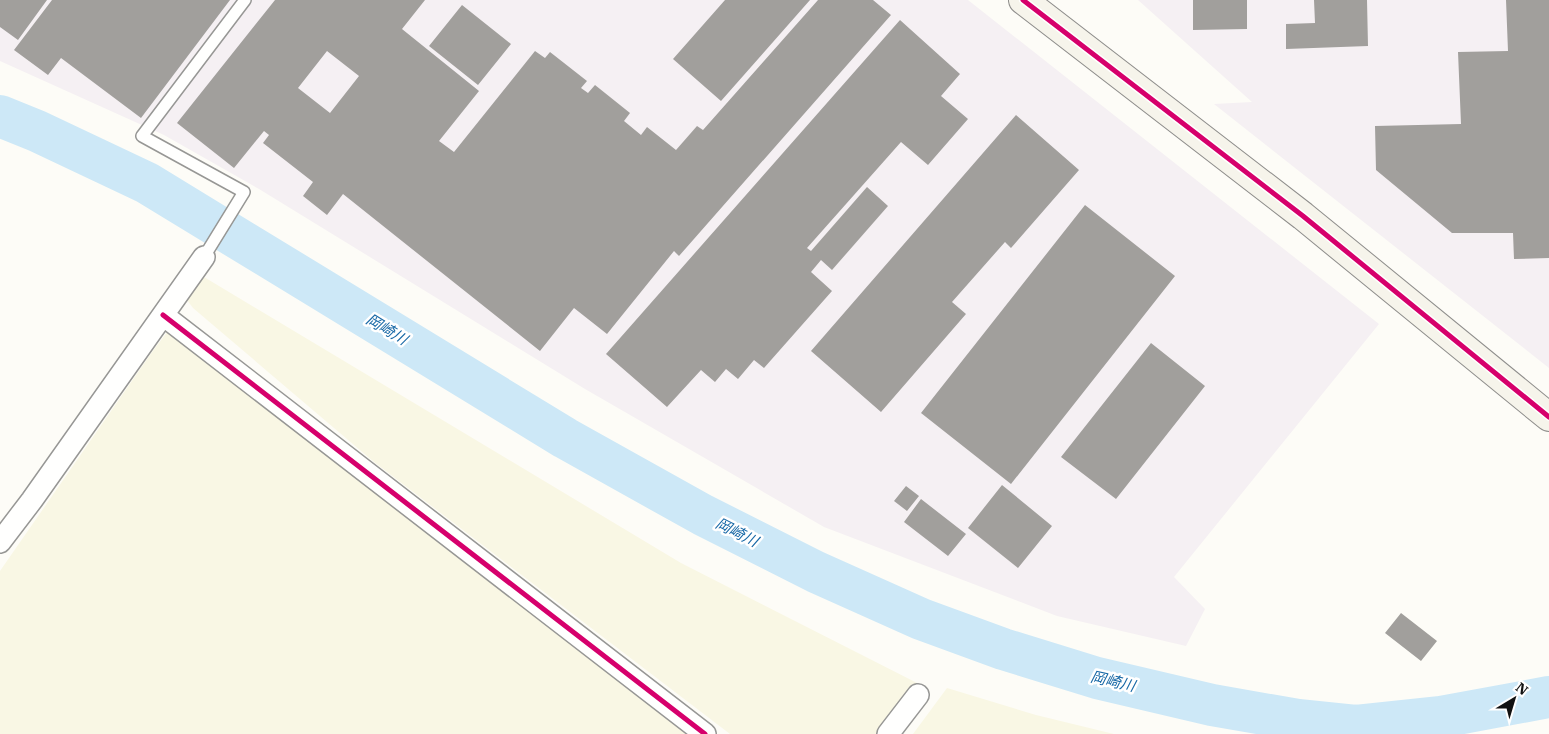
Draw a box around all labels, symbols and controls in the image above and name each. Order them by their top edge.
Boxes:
water label: 岡崎川 [363,309,413,350]
water label: 岡崎川 [713,513,763,552]
water label: 岡崎川 [1089,667,1139,696]
north arrow [1489,674,1539,724]
text: N [1512,678,1532,699]

